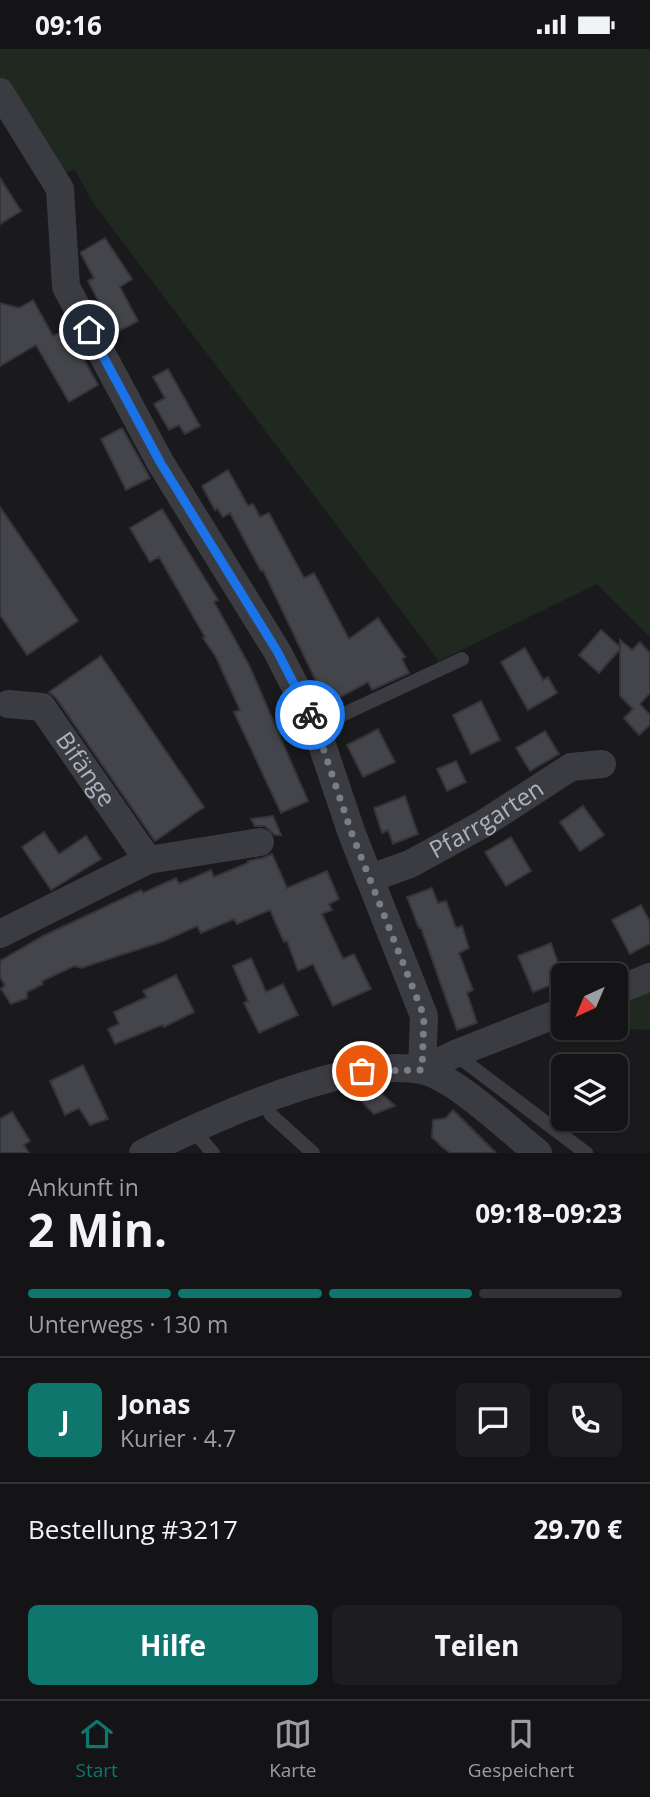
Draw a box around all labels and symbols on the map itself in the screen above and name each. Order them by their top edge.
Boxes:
pin [59,300,119,360]
courier [275,680,345,750]
street label: Bifänge [49,724,124,813]
street label: Pfarrgarten [423,771,550,865]
north arrow [551,963,628,1039]
pin [332,1041,392,1101]

